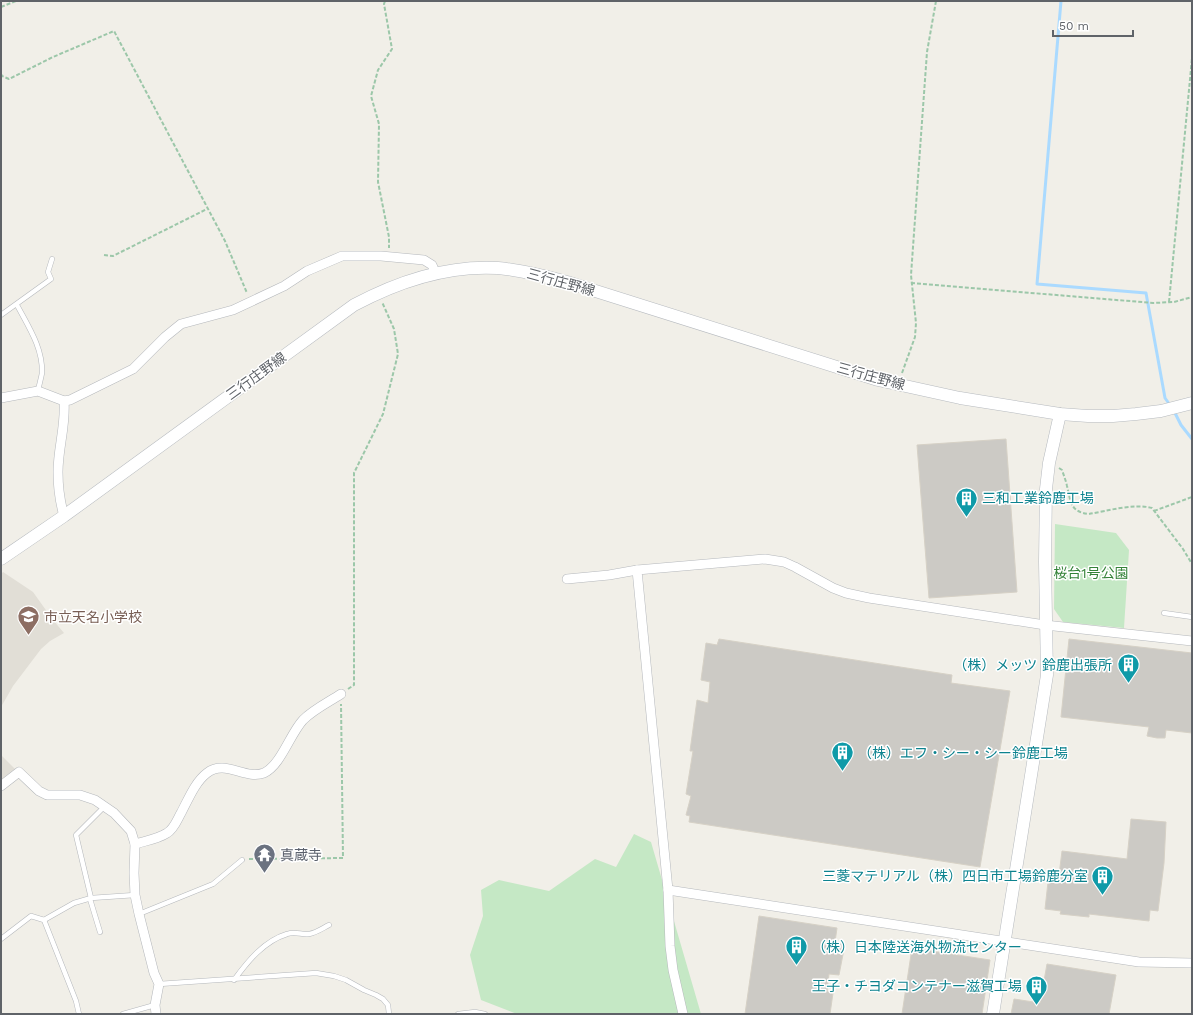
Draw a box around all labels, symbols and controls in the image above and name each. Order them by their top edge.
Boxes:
scale bar [1053,12,1133,38]
text: 50 m [1059,19,1089,33]
street label: 三行庄野線 [525,265,597,299]
street label: 三行庄野線 [223,349,289,403]
street label: 三行庄野線 [835,359,907,393]
building icon: 三和工業鈴鹿工場 [954,485,980,518]
place label: 三和工業鈴鹿工場 [982,490,1094,506]
park label: 桜台1号公園 [1053,565,1129,581]
school or university icon: 市立天名小学校 [16,604,42,637]
place label: 市立天名小学校 [44,609,142,625]
building icon: （株）メッツ 鈴鹿出張所 [1115,652,1141,685]
place label: （株）メッツ 鈴鹿出張所 [953,657,1112,673]
building icon: （株）エフ・シー・シー鈴鹿工場 [830,740,856,773]
place label: （株）エフ・シー・シー鈴鹿工場 [858,745,1068,761]
temple icon: 真蔵寺 [252,842,278,875]
place label: 真蔵寺 [280,847,322,863]
building icon: 三菱マテリアル（株）四日市工場鈴鹿分室 [1090,863,1116,896]
place label: 三菱マテリアル（株）四日市工場鈴鹿分室 [822,868,1088,884]
building icon: （株）日本陸送海外物流センター [783,934,809,967]
place label: （株）日本陸送海外物流センター [812,939,1022,955]
building icon: 王子・チヨダコンテナー滋賀工場 [1024,973,1050,1006]
place label: 王子・チヨダコンテナー滋賀工場 [812,978,1022,994]

